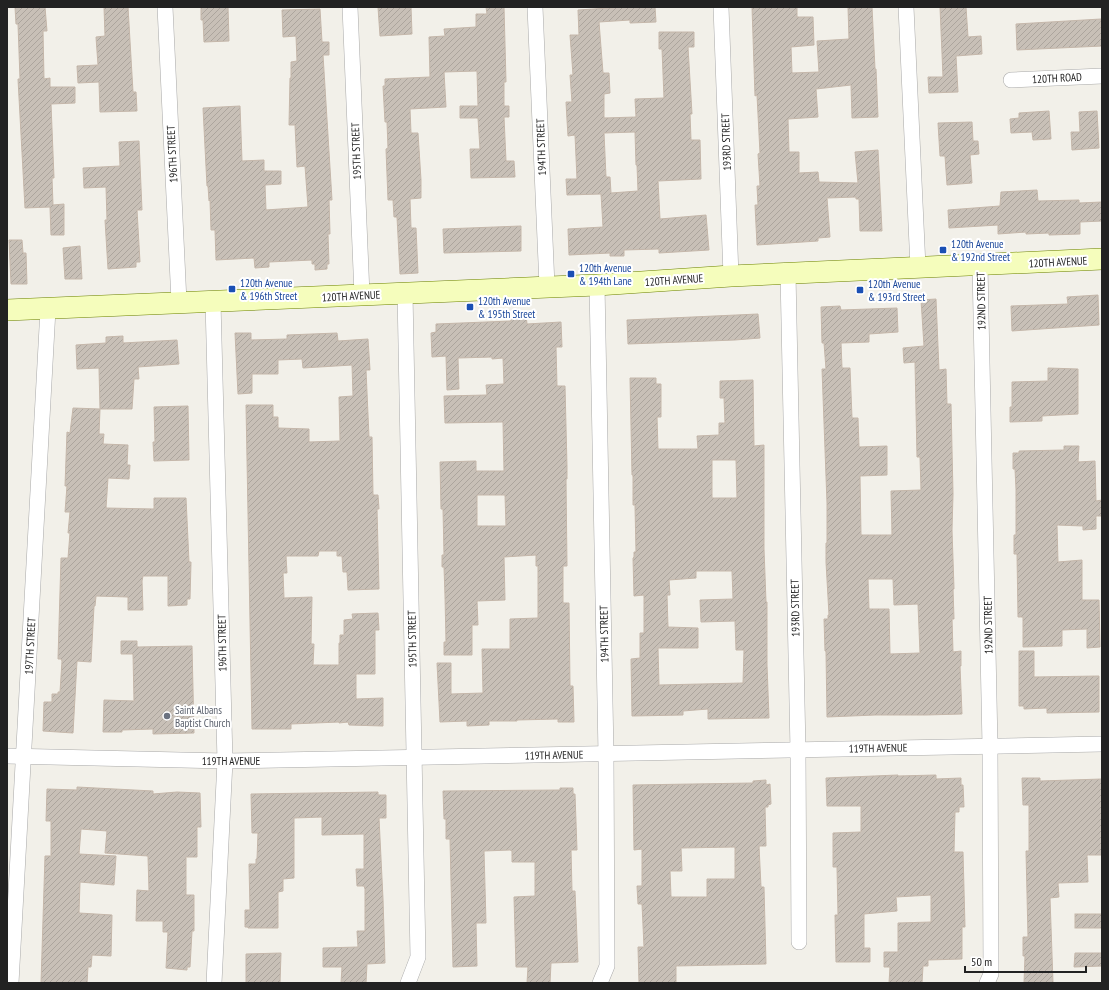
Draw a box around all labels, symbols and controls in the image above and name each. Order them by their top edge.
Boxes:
street label: 120TH ROAD [1032,70,1082,86]
street label: 193RD STREET [718,113,734,171]
street label: 194TH STREET [533,118,549,176]
street label: 195TH STREET [348,122,364,180]
street label: 196TH STREET [164,125,180,183]
place label: 120th Avenue & 192nd Street [951,237,1010,264]
marker: 120th Avenue & 192nd Street [938,245,948,255]
street label: 120TH AVENUE [1028,253,1088,271]
place label: 120th Avenue & 194th Lane [579,261,632,288]
marker: 120th Avenue & 194th Lane [566,269,576,279]
street label: 120TH AVENUE [644,271,704,289]
street label: 192ND STREET [973,272,989,330]
place label: 120th Avenue & 196th Street [240,276,297,303]
place label: 120th Avenue & 193rd Street [868,277,925,304]
marker: 120th Avenue & 196th Street [227,284,237,294]
marker: 120th Avenue & 193rd Street [855,285,865,295]
street label: 120TH AVENUE [321,287,381,305]
place label: 120th Avenue & 195th Street [478,294,535,321]
marker: 120th Avenue & 195th Street [465,302,475,312]
street label: 193RD STREET [787,579,803,637]
street label: 192ND STREET [980,596,996,654]
street label: 194TH STREET [597,605,611,663]
street label: 195TH STREET [405,610,419,668]
street label: 196TH STREET [215,614,229,672]
street label: 197TH STREET [22,617,38,675]
place label: Saint Albans Baptist Church [175,703,230,730]
marker: Saint Albans Baptist Church [162,711,172,721]
street label: 119TH AVENUE [849,740,908,756]
street label: 119TH AVENUE [525,747,584,763]
street label: 119TH AVENUE [202,754,261,768]
scale bar [965,948,1086,974]
text: 50 m [971,954,992,969]

